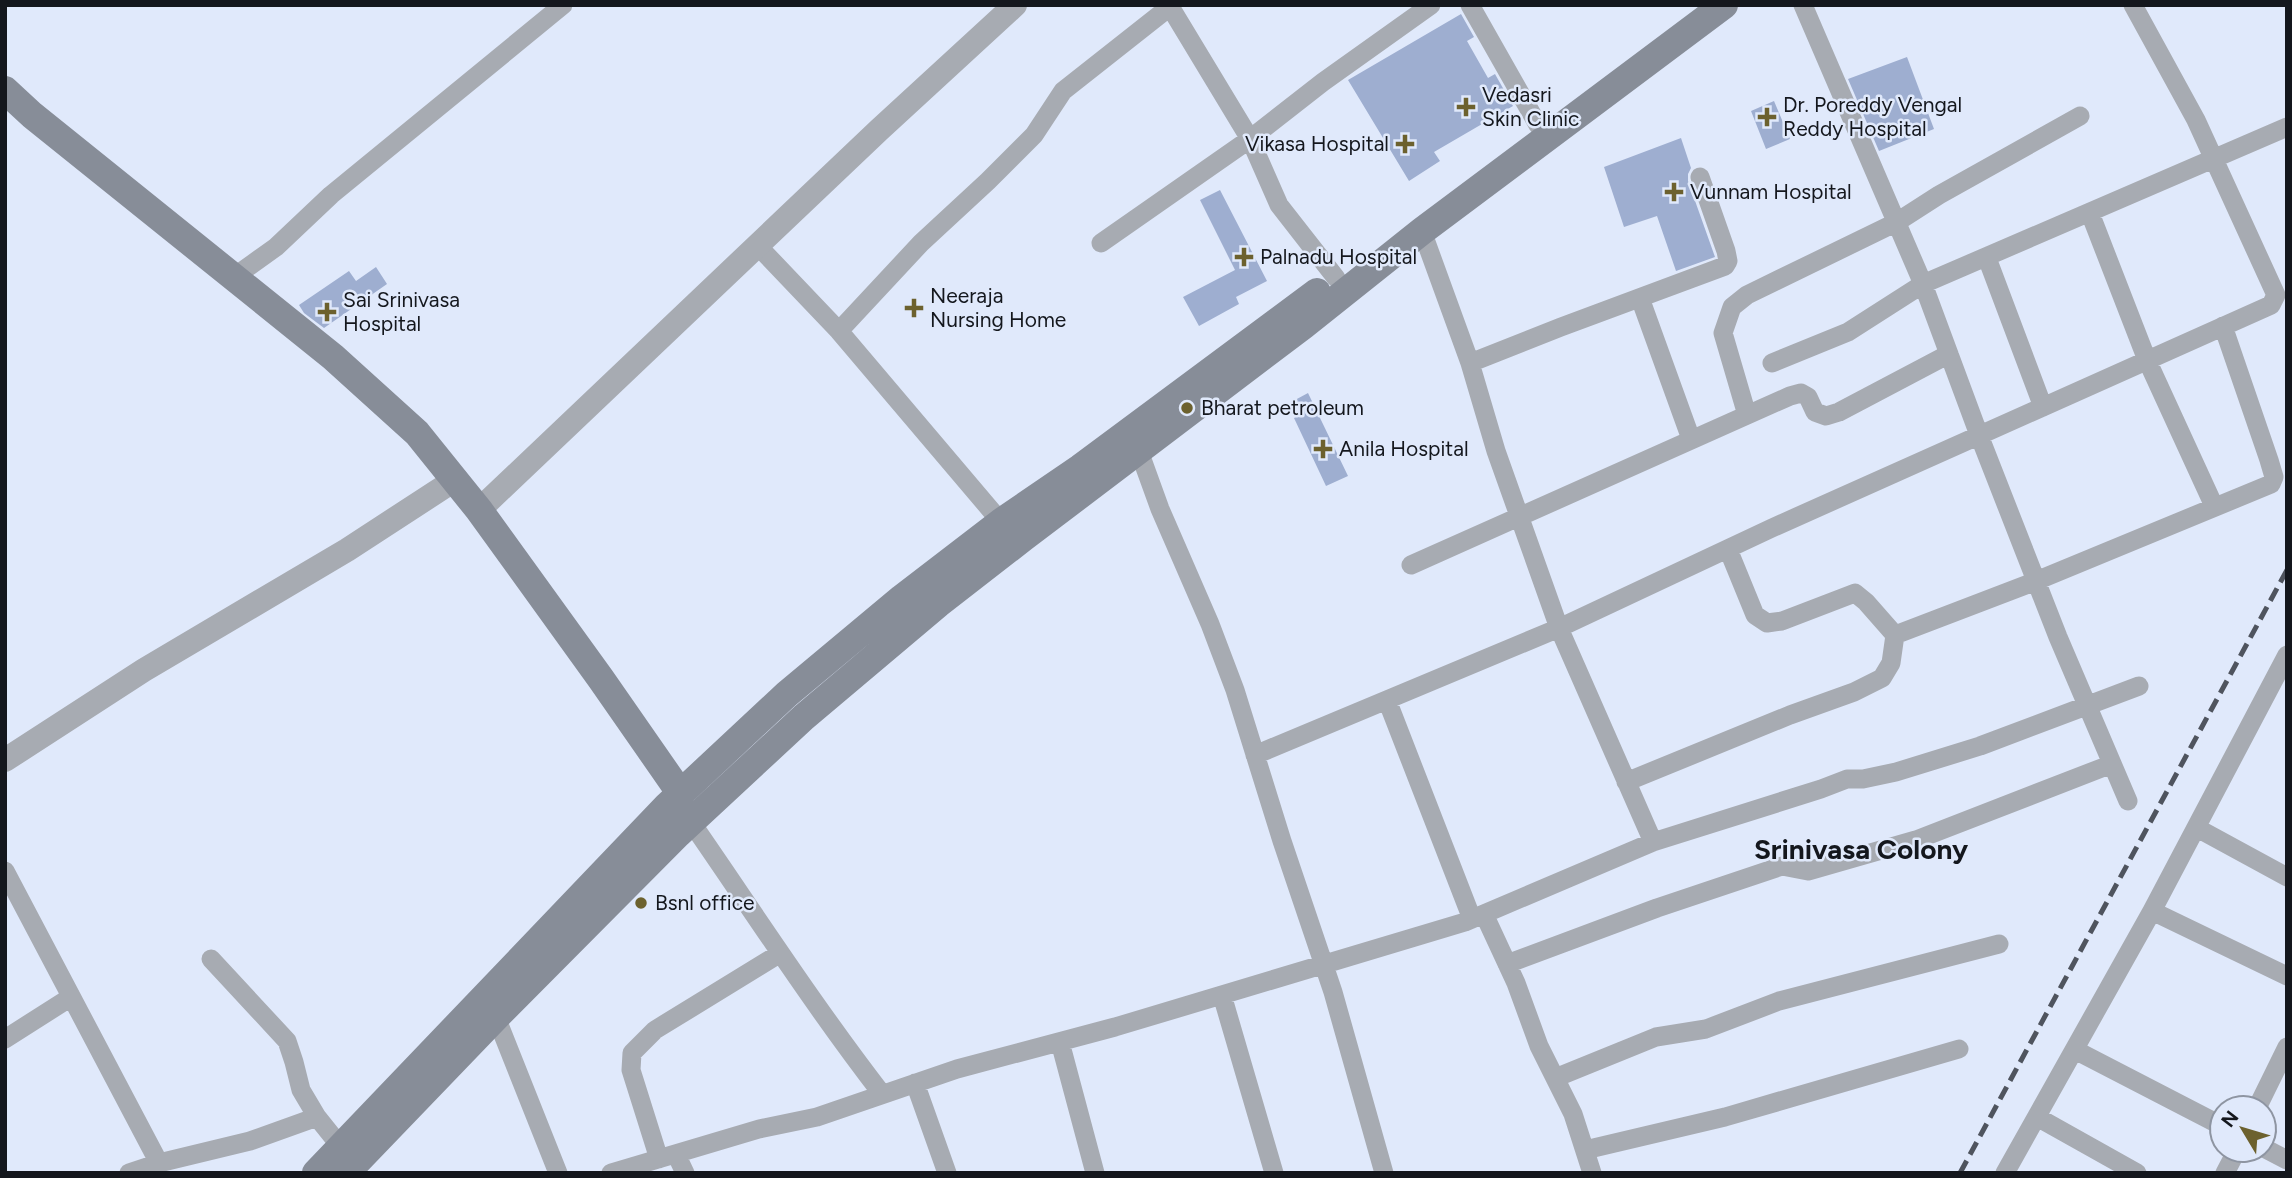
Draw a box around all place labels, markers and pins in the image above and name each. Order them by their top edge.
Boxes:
place label: Vedasri Skin Clinic [1482,82,1579,131]
place label: Dr. Poreddy Vengal Reddy Hospital [1783,92,1962,141]
marker: Vedasri Skin Clinic [1456,97,1476,117]
marker: Dr. Poreddy Vengal Reddy Hospital [1757,107,1777,127]
place label: Vikasa Hospital [1245,131,1389,156]
marker: Vikasa Hospital [1395,134,1415,154]
place label: Vunnam Hospital [1690,179,1852,204]
marker: Vunnam Hospital [1664,182,1684,202]
place label: Palnadu Hospital [1260,244,1417,269]
marker: Palnadu Hospital [1234,247,1254,267]
place label: Neeraja Nursing Home [930,283,1066,332]
place label: Sai Srinivasa Hospital [343,287,460,336]
marker: Neeraja Nursing Home [904,298,924,318]
marker: Sai Srinivasa Hospital [317,302,337,322]
place label: Bharat petroleum [1201,395,1364,420]
marker: Bharat petroleum [1179,400,1195,416]
place label: Anila Hospital [1339,436,1469,461]
marker: Anila Hospital [1313,439,1333,459]
place label: Bsnl office [655,890,755,915]
marker: Bsnl office [633,895,649,911]

